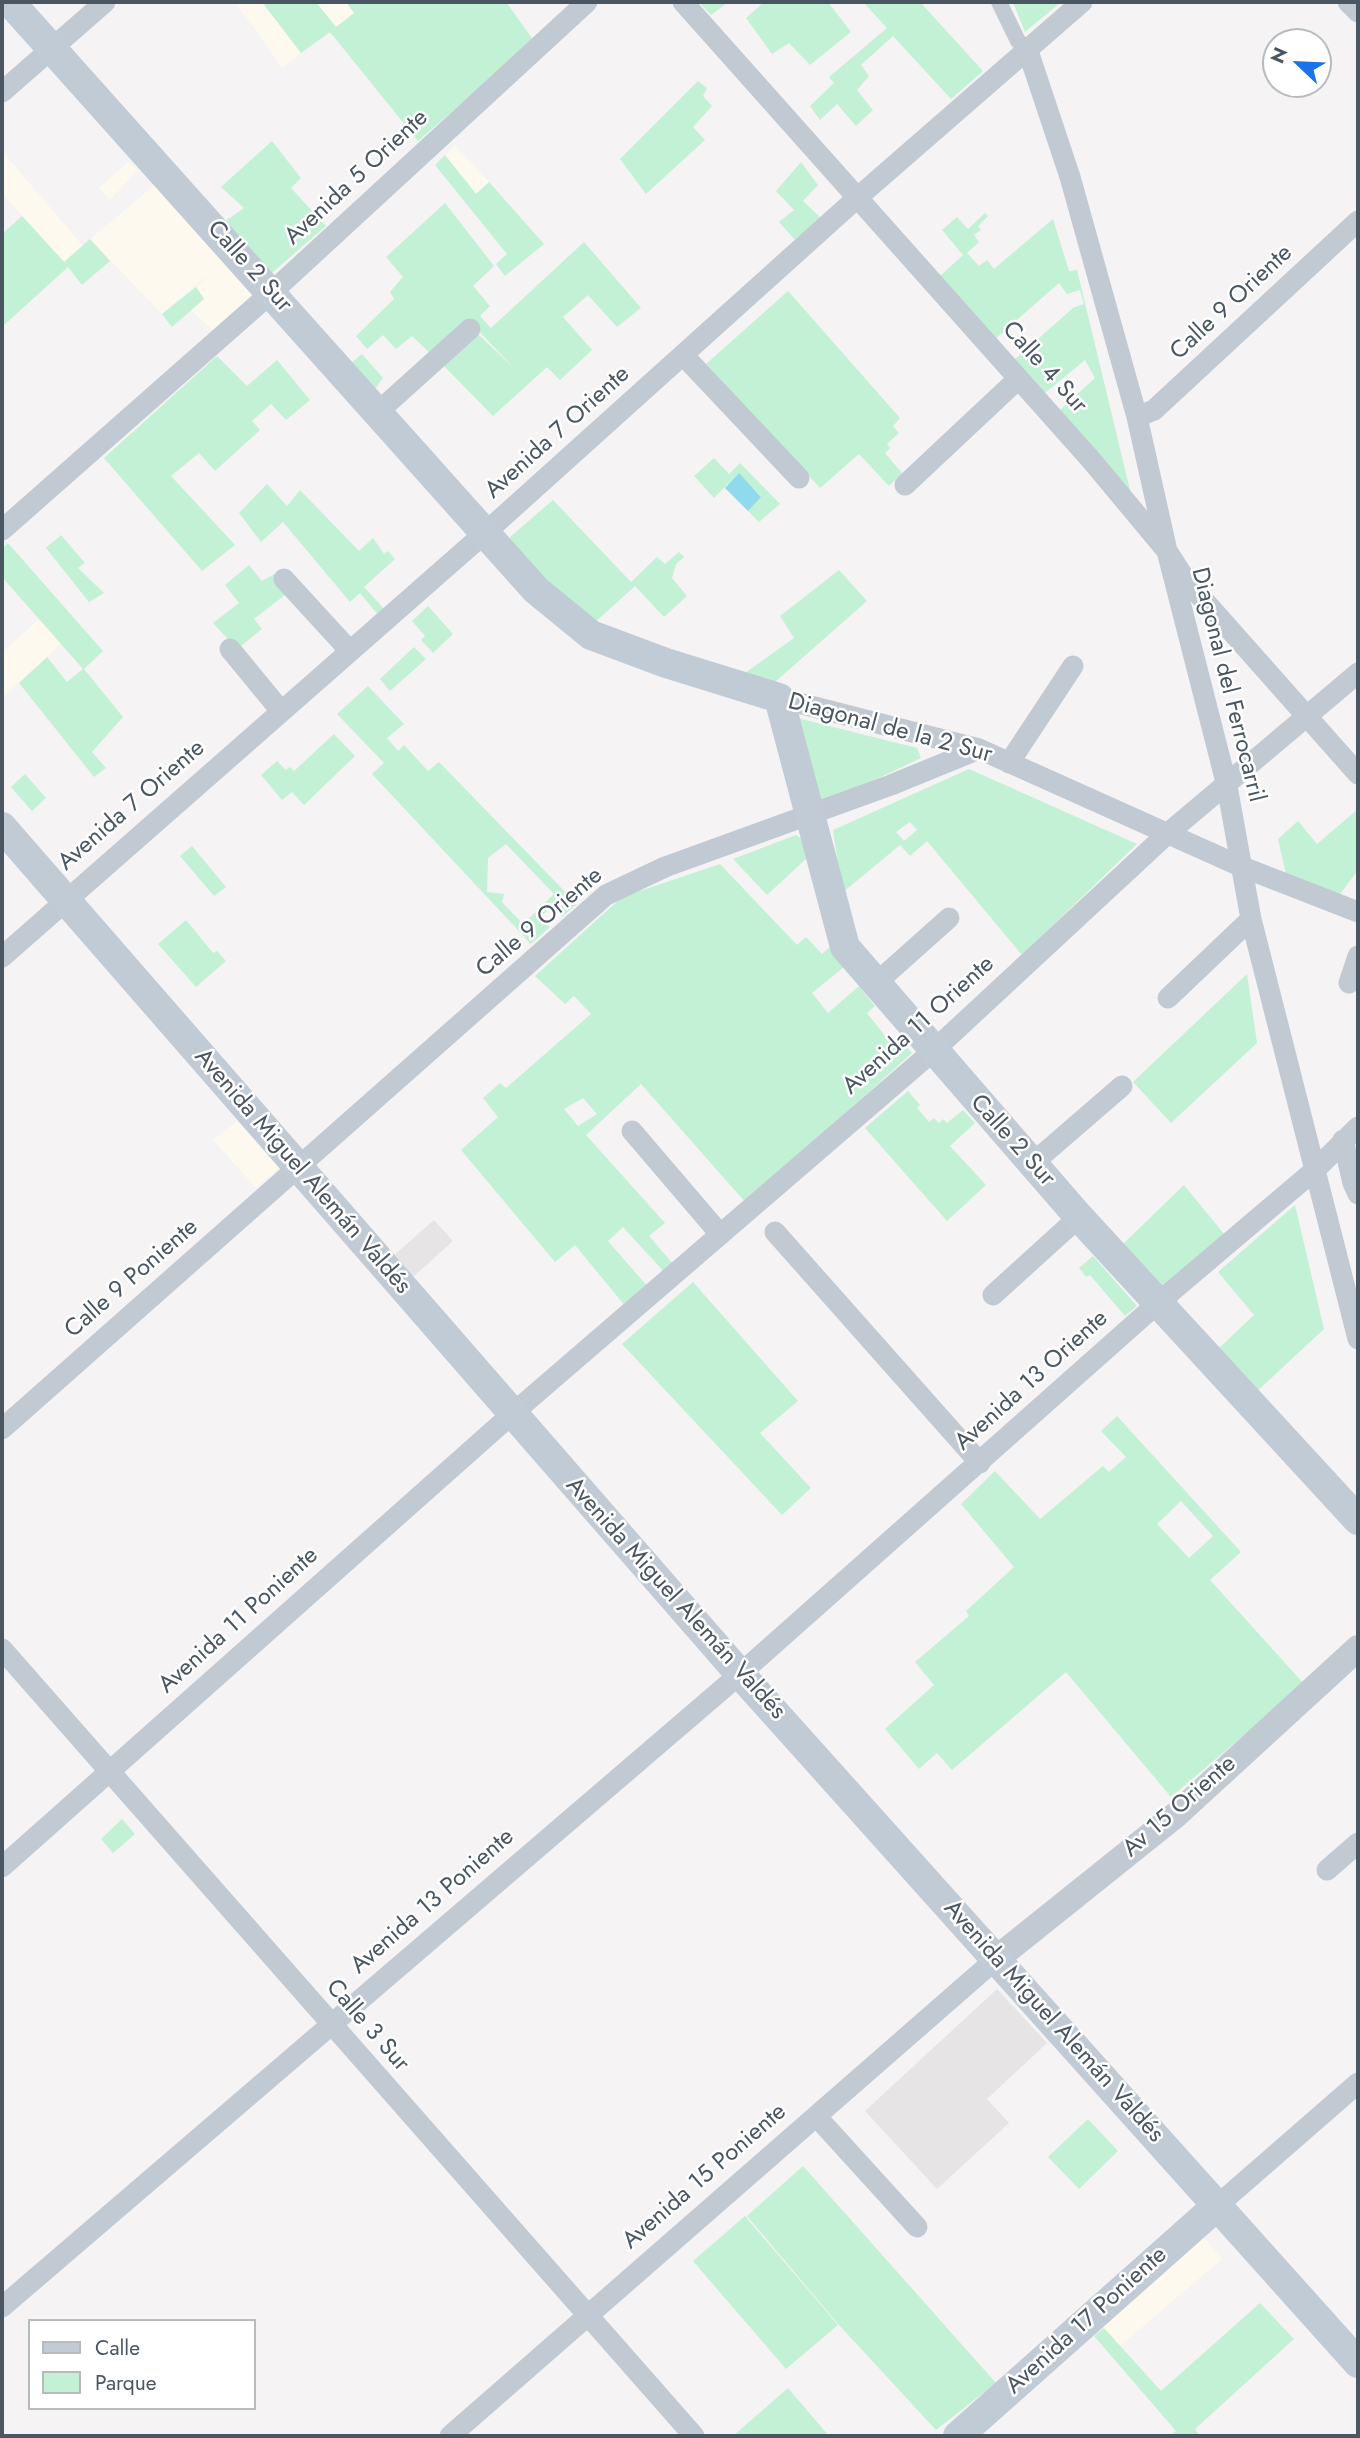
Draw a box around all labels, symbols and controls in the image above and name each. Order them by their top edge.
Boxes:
north arrow [1262,28,1332,98]
text: N [1264,43,1294,68]
street label: Avenida 5 Oriente [279,104,435,252]
street label: Calle 2 Sur [200,215,298,319]
street label: Calle 9 Oriente [1165,239,1299,367]
street label: Calle 4 Sur [995,316,1093,420]
street label: Avenida 7 Oriente [480,360,636,506]
street label: Diagonal del Ferrocarril [1184,565,1270,805]
street label: Diagonal de la 2 Sur [785,688,995,770]
street label: Avenida 7 Oriente [53,735,211,877]
street label: Calle 9 Oriente [471,862,609,984]
street label: Avenida 11 Oriente [837,950,1001,1102]
street label: Avenida Miguel Alemán Valdés [188,1043,416,1301]
street label: Calle 2 Sur [963,1089,1061,1193]
street label: Calle 9 Poniente [60,1213,204,1345]
street label: Avenida 13 Oriente [950,1305,1114,1457]
street label: Avenida Miguel Alemán Valdés [559,1472,791,1726]
street label: Avenida 11 Poniente [153,1542,325,1700]
street label: Av 15 Oriente [1118,1750,1242,1864]
street label: Avenida 13 Poniente [345,1823,521,1981]
street label: Avenida Miguel Alemán Valdés [937,1895,1169,2149]
street label: Calle 3 Sur [319,1974,415,2078]
street label: Avenida 15 Poniente [617,2098,793,2256]
street label: Avenida 17 Poniente [1001,2241,1173,2401]
legend [28,2319,256,2410]
text: Calle [95,2333,140,2363]
text: Parque [95,2368,157,2398]

